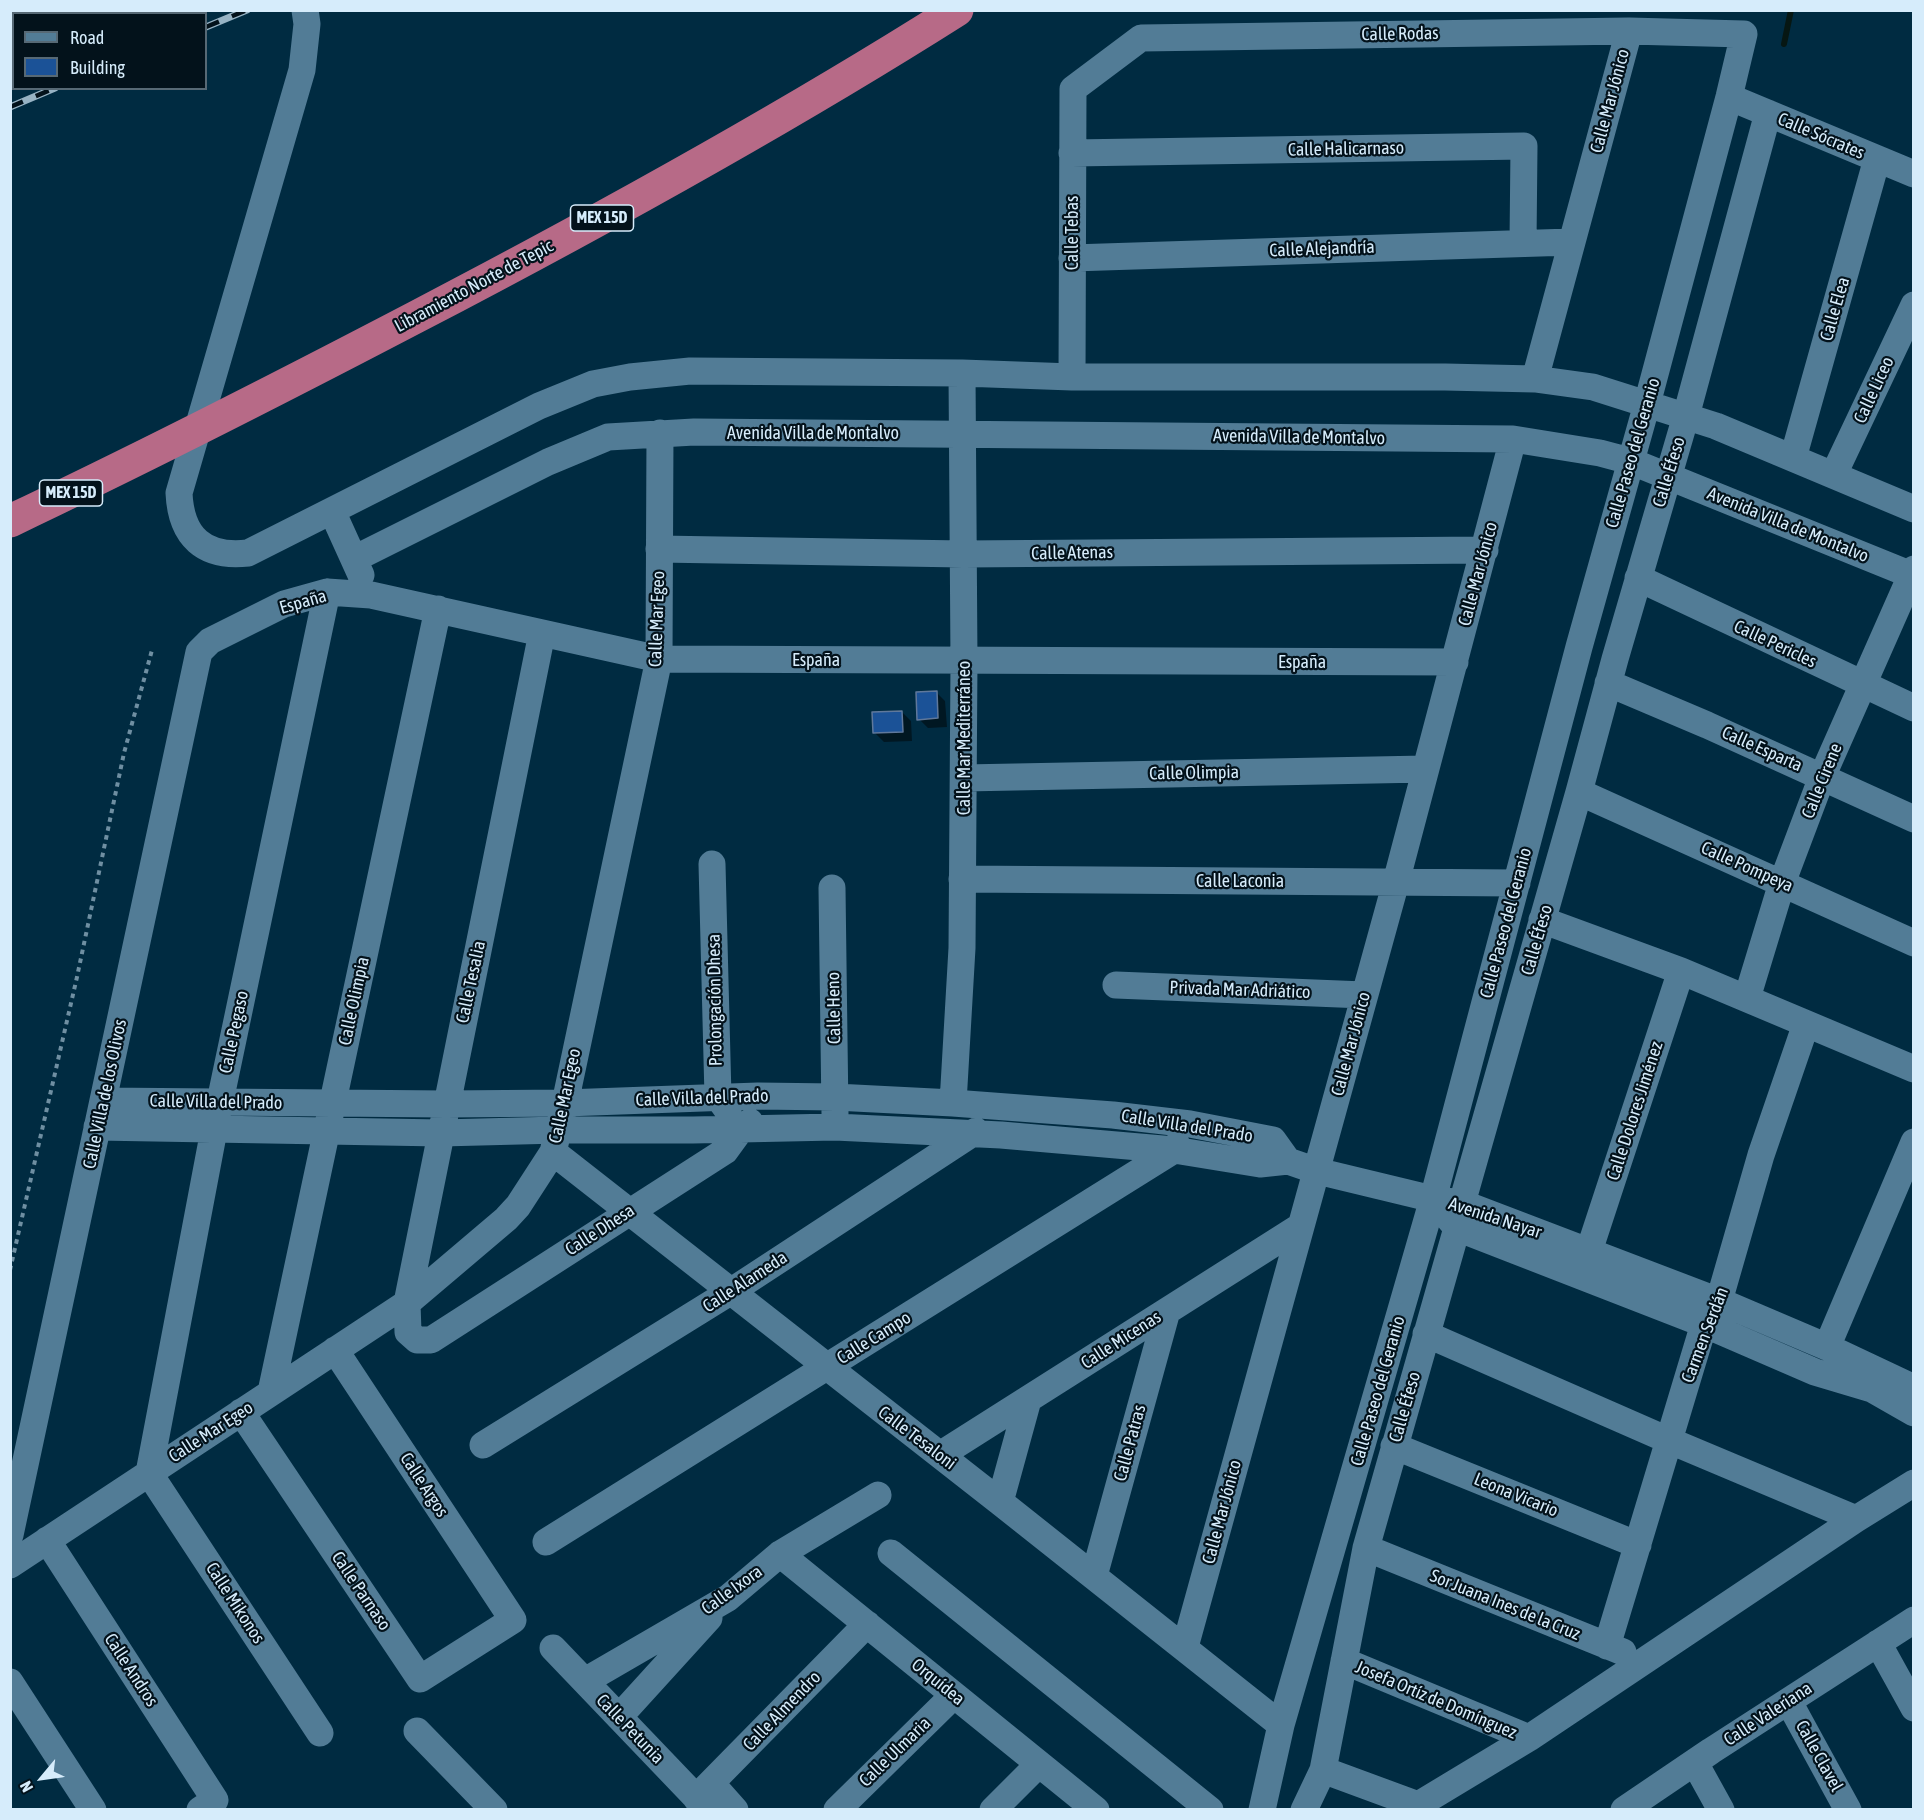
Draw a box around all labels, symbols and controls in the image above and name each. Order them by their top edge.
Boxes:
legend [12,12,207,90]
street label: Calle Rodas [1361,23,1439,45]
text: Road [70,27,104,48]
street label: Calle Mar Jónico [1586,47,1634,155]
text: Building [70,57,125,78]
street label: Calle Sócrates [1774,108,1868,164]
street label: Calle Halicarnaso [1288,137,1404,161]
street label: Calle Tebas [1061,196,1083,270]
road number: MEX 15D [570,205,634,231]
street label: Libramiento Norte de Tepic [391,235,557,337]
street label: Calle Alejandría [1269,236,1375,262]
street label: Calle Elea [1816,275,1854,343]
street label: Calle Liceo [1849,353,1899,427]
street label: Calle Paseo del Geranio [1601,376,1665,530]
street label: Avenida Villa de Montalvo [727,422,899,444]
street label: Avenida Villa de Montalvo [1213,425,1385,449]
street label: Calle Éfeso [1648,434,1690,510]
road number: MEX 15D [40,480,103,506]
street label: Avenida Villa de Montalvo [1704,483,1872,567]
street label: Calle Mar Jónico [1454,520,1502,628]
street label: Calle Atenas [1031,541,1113,565]
street label: Calle Mar Egeo [645,571,669,667]
street label: España [277,585,329,619]
street label: Calle Pericles [1730,616,1820,672]
street label: España [792,649,840,671]
street label: España [1278,651,1326,673]
street label: Calle Mar Mediterráneo [953,661,975,815]
street label: Calle Esparta [1718,722,1806,776]
street label: Calle Cirene [1797,740,1847,822]
street label: Calle Olimpia [1149,761,1239,785]
street label: Calle Pompeya [1698,837,1796,897]
street label: Calle Paseo del Geranio [1476,845,1536,1001]
street label: Calle Laconia [1196,870,1284,892]
street label: Calle Éfeso [1517,902,1557,978]
street label: Prolongación Dhesa [703,934,727,1066]
street label: Calle Tesalia [452,939,490,1025]
street label: Calle Olimpia [334,955,374,1047]
street label: Calle Heno [823,972,845,1044]
street label: Privada Mar Adriático [1169,977,1311,1003]
street label: Calle Pegaso [215,989,253,1075]
street label: Calle Mar Jónico [1327,990,1375,1098]
street label: Calle Villa de los Olivos [79,1017,131,1171]
street label: Calle Dolores Jiménez [1602,1039,1668,1183]
street label: Calle Mar Egeo [544,1047,586,1145]
street label: Calle Villa del Prado [635,1085,769,1111]
street label: Calle Villa del Prado [149,1090,283,1114]
street label: Calle Villa del Prado [1120,1105,1254,1147]
street label: Avenida Nayar [1446,1193,1544,1243]
street label: Calle Dhesa [561,1200,639,1260]
street label: Calle Alameda [699,1247,791,1317]
street label: Carmen Serdán [1677,1284,1733,1386]
street label: Calle Micenas [1077,1306,1165,1374]
street label: Calle Campo [833,1307,915,1369]
street label: Calle Paseo del Geranio [1346,1314,1410,1468]
street label: Calle Éfeso [1385,1369,1425,1445]
street label: Calle Mar Egeo [165,1397,257,1467]
street label: Calle Tesaloni [874,1402,960,1474]
street label: Calle Patras [1109,1402,1151,1484]
street label: Calle Argos [395,1449,453,1521]
street label: Calle Mar Jónico [1198,1458,1246,1566]
street label: Leona Vicario [1471,1468,1561,1522]
street label: Calle Parnaso [327,1547,395,1635]
street label: Calle Mikonos [201,1558,269,1648]
street label: Calle Ixora [697,1561,767,1619]
street label: Sor Juana Ines de la Cruz [1427,1565,1583,1645]
street label: Calle Andros [99,1629,163,1711]
street label: Orquídea [907,1654,969,1710]
street label: Josefa Ortíz de Domínguez [1352,1656,1520,1744]
street label: Calle Almendro [739,1667,825,1755]
street label: Calle Valeriana [1720,1677,1816,1751]
street label: Calle Petunia [592,1690,668,1768]
street label: Calle Ulmaria [855,1713,935,1791]
street label: Calle Clavel [1791,1717,1847,1795]
north arrow [12,1748,72,1808]
text: N [16,1778,36,1795]

